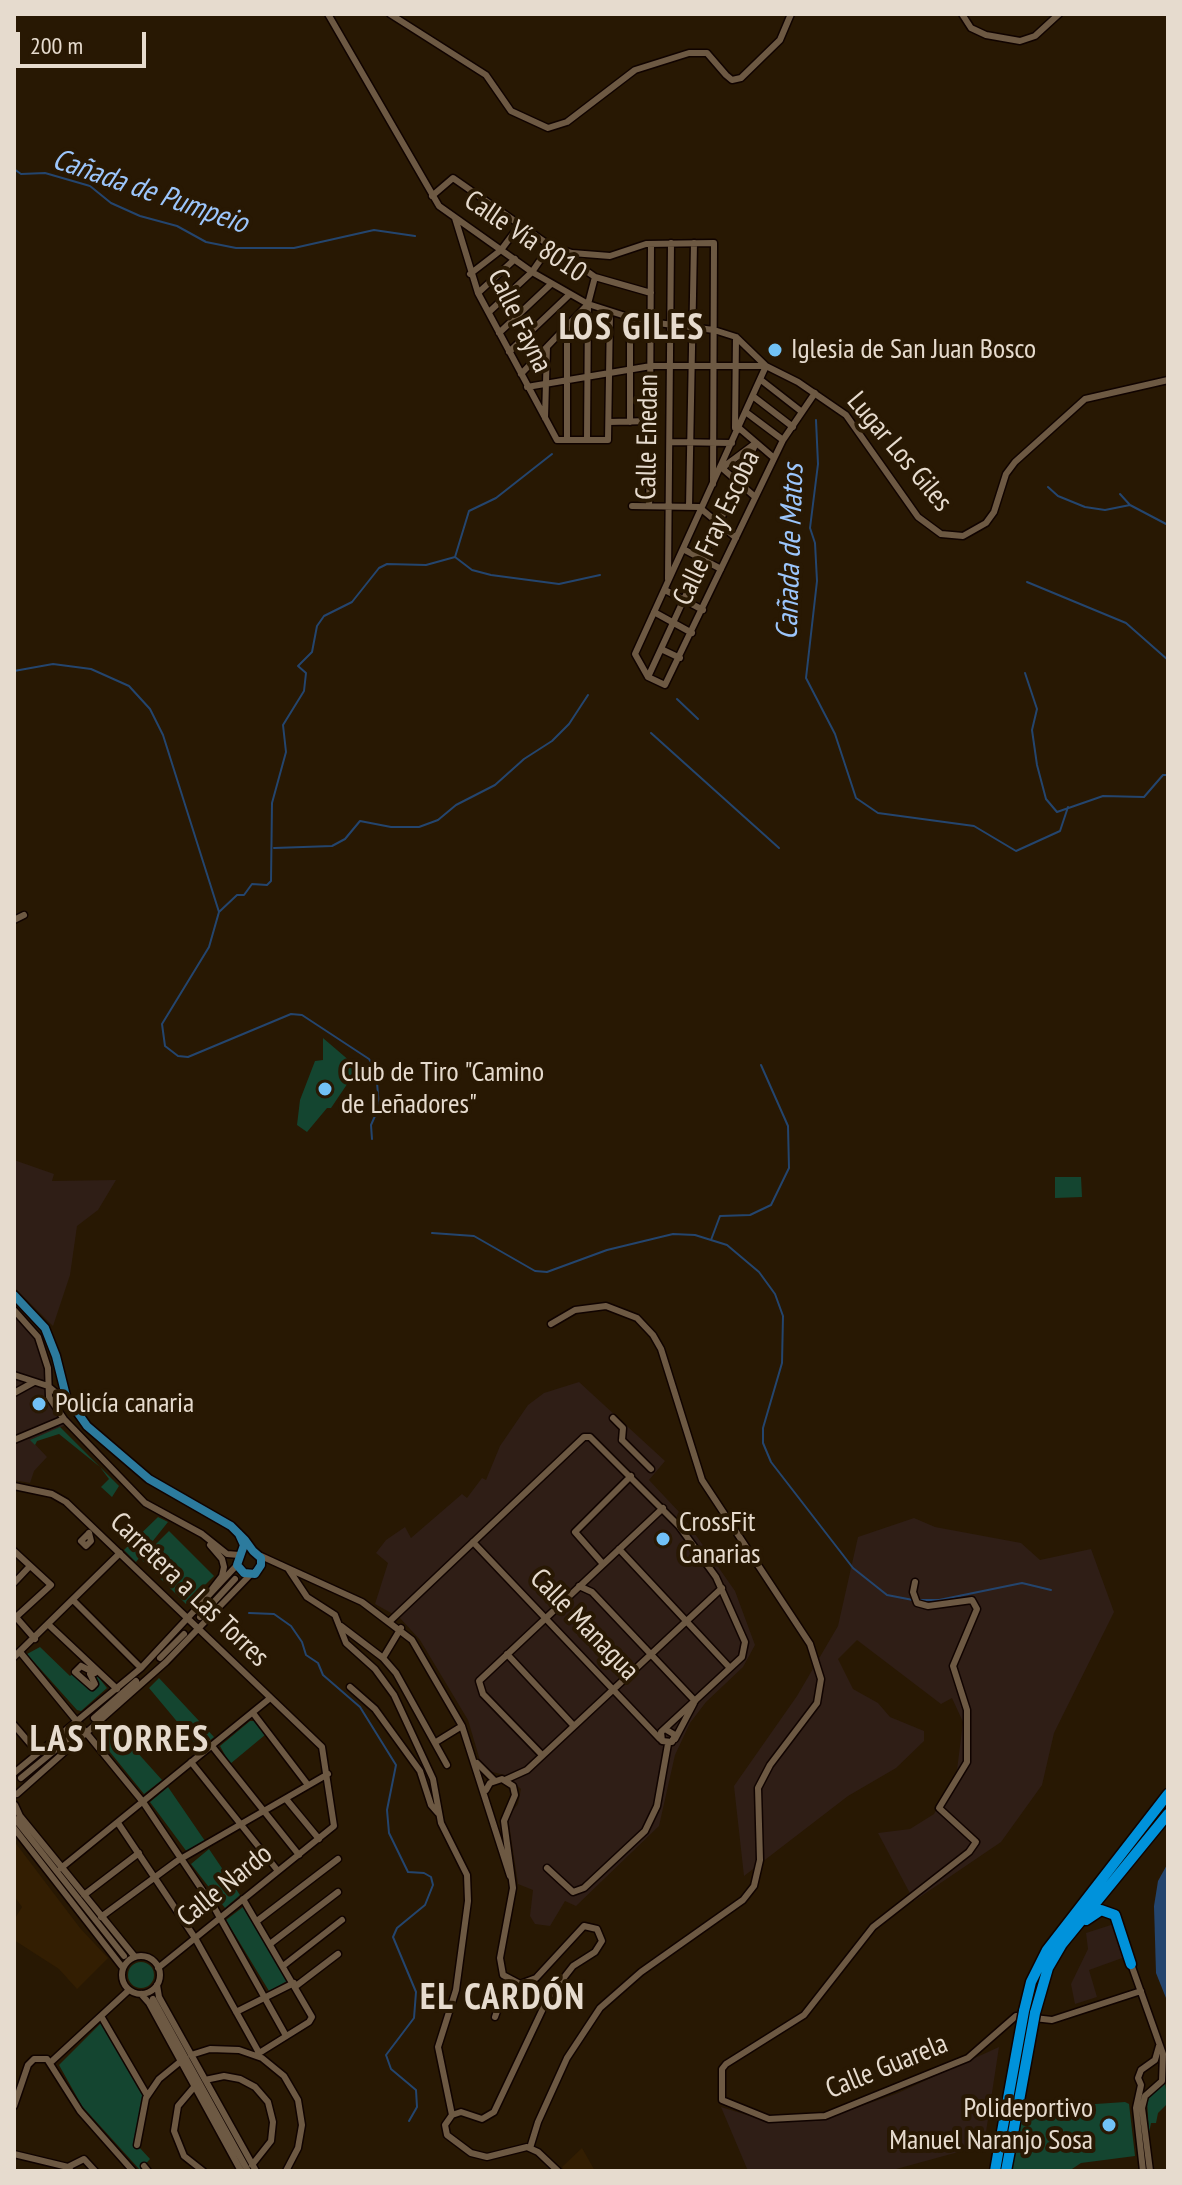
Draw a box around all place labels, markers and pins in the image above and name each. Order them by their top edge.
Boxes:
place label: Iglesia de San Juan Bosco [791,333,1036,367]
marker: Iglesia de San Juan Bosco [766,341,784,359]
place label: Club de Tiro "Camino de Leñadores" [341,1056,544,1122]
marker: Club de Tiro "Camino de Leñadores" [316,1080,334,1098]
place label: Policía canaria [55,1387,194,1421]
marker: Policía canaria [30,1395,48,1413]
place label: CrossFit Canarias [679,1506,761,1572]
marker: CrossFit Canarias [654,1530,672,1548]
place label: Polideportivo Manuel Naranjo Sosa [889,2092,1093,2158]
marker: Polideportivo Manuel Naranjo Sosa [1100,2116,1118,2134]

